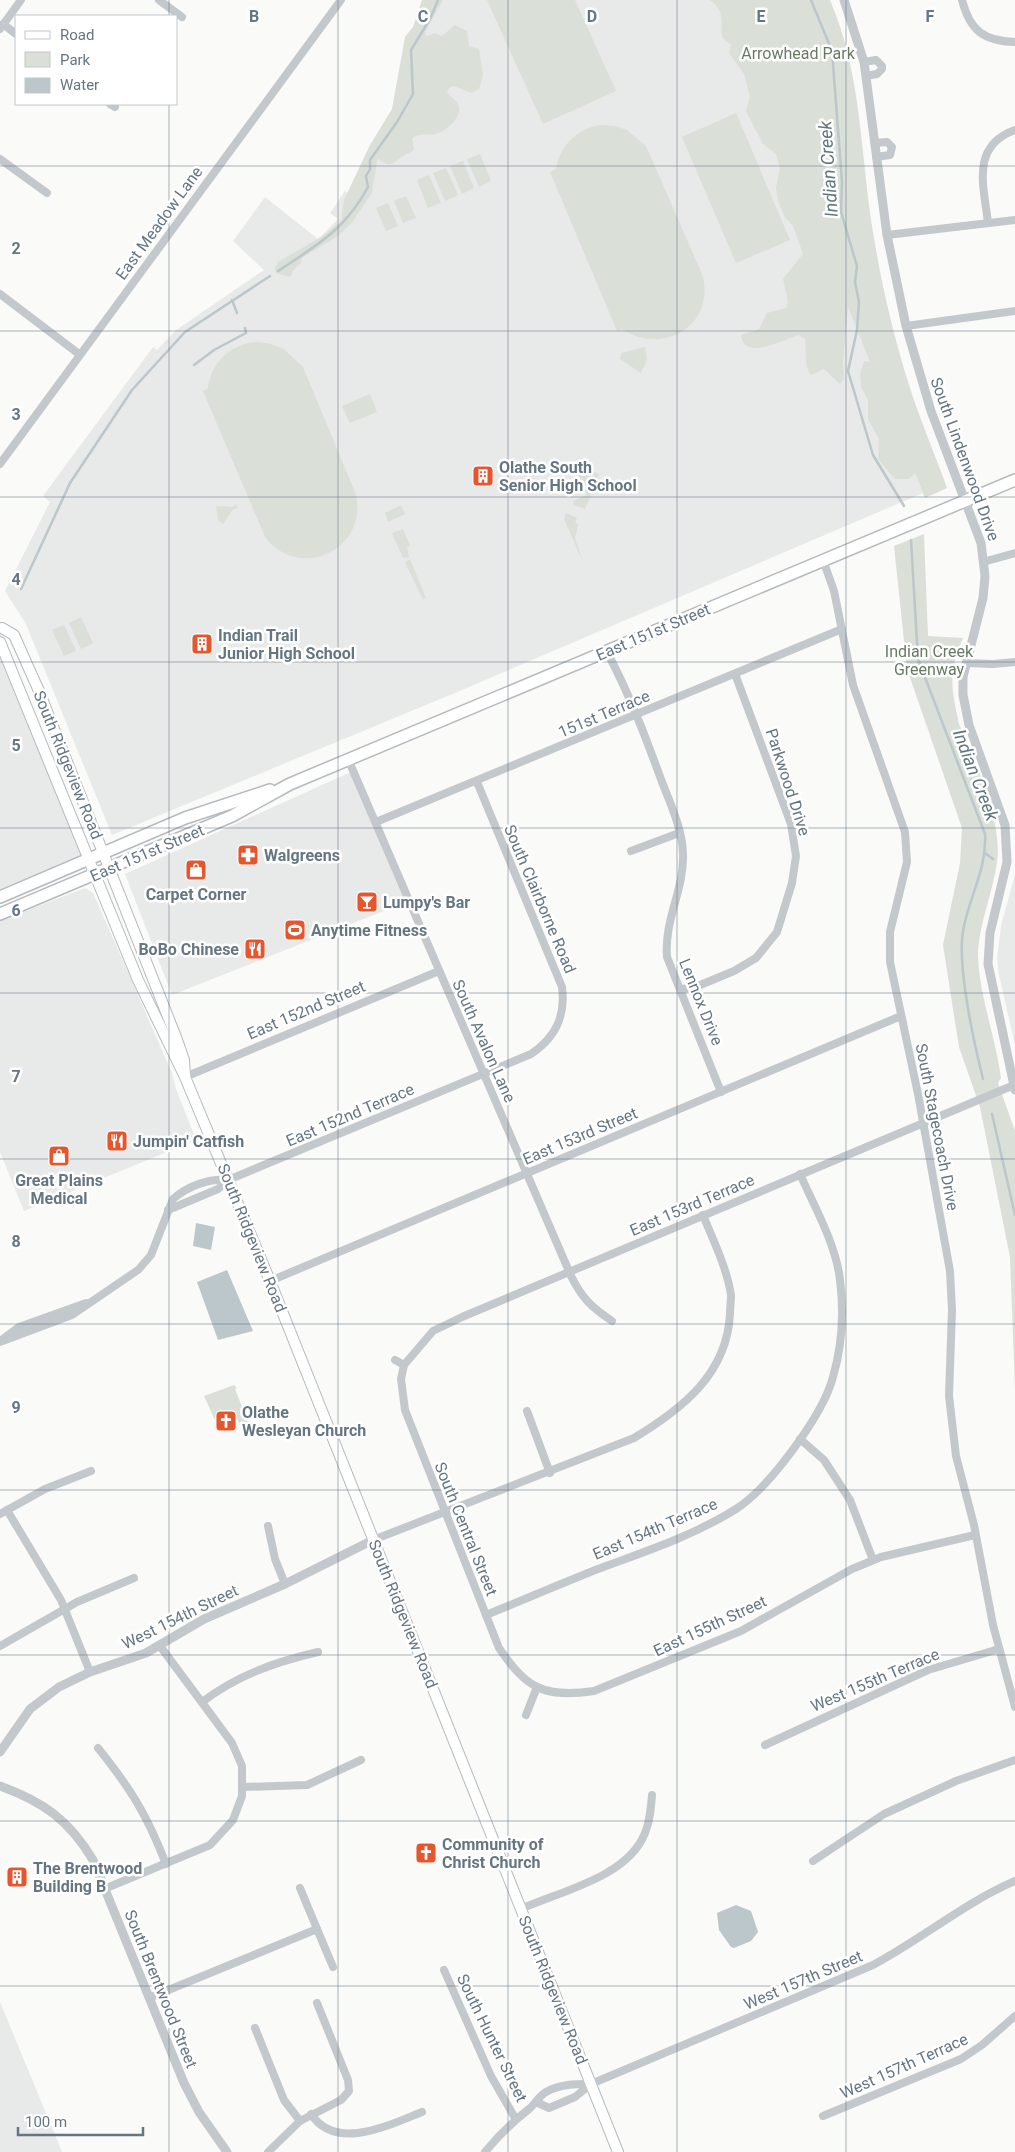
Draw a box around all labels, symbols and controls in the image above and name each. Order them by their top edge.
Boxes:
text: B [249,7,259,26]
text: C [418,7,428,26]
text: D [587,7,597,26]
text: E [757,7,766,26]
text: F [926,7,935,26]
legend [15,15,178,105]
text: Road [60,26,94,44]
park label: Arrowhead Park [741,44,856,63]
text: Park [60,51,91,69]
text: Water [60,76,99,94]
water label: Indian Creek [814,119,842,218]
street label: East Meadow Lane [112,163,206,283]
text: 2 [11,239,21,258]
street label: South Lindenwood Drive [927,375,1003,543]
text: 3 [11,405,21,424]
place label: Olathe South Senior High School [499,458,637,495]
building icon: Olathe South Senior High School [471,464,495,488]
text: 4 [11,570,21,589]
street label: East 151st Street [593,599,713,665]
place label: Indian Trail Junior High School [218,626,355,663]
building icon: Indian Trail Junior High School [190,632,214,656]
park label: Indian Creek Greenway [885,642,974,679]
street label: 151st Terrace [555,686,653,742]
street label: South Ridgeview Road [30,688,106,842]
street label: Parkwood Drive [762,726,814,838]
water label: Indian Creek [949,726,1004,825]
text: 5 [11,736,21,755]
street label: East 151st Street [87,820,207,886]
street label: South Clairborne Road [500,822,580,976]
pharmacy icon: Walgreens [236,843,260,867]
place label: Walgreens [264,846,340,865]
shop icon: Carpet Corner [184,858,208,882]
place label: Carpet Corner [146,885,247,904]
bar icon: Lumpy's Bar [355,890,379,914]
place label: Lumpy's Bar [383,893,470,912]
text: 6 [11,901,21,920]
sports icon: Anytime Fitness [283,918,307,942]
place label: Anytime Fitness [311,921,427,940]
restaurant icon: BoBo Chinese [243,937,267,961]
place label: BoBo Chinese [138,940,239,959]
street label: Lennox Drive [675,956,727,1048]
street label: East 152nd Street [244,977,368,1043]
street label: South Avalon Lane [448,977,520,1105]
street label: South Stagecoach Drive [911,1042,963,1212]
text: 7 [11,1067,21,1086]
street label: East 152nd Terrace [283,1079,417,1151]
street label: East 153rd Street [520,1103,640,1169]
restaurant icon: Jumpin' Catfish [105,1129,129,1153]
place label: Jumpin' Catfish [133,1132,244,1151]
shop icon: Great Plains Medical [47,1144,71,1168]
street label: South Ridgeview Road [214,1161,290,1315]
street label: East 153rd Terrace [627,1170,757,1240]
place label: Great Plains Medical [15,1171,103,1208]
text: 8 [11,1232,21,1251]
text: 9 [11,1398,21,1417]
place label: Olathe Wesleyan Church [242,1403,366,1440]
church icon: Olathe Wesleyan Church [214,1409,238,1433]
street label: South Central Street [431,1459,501,1599]
street label: East 154th Terrace [590,1494,720,1564]
street label: South Ridgeview Road [365,1537,441,1691]
street label: West 154th Street [119,1581,241,1653]
street label: East 155th Street [650,1592,770,1660]
street label: West 155th Terrace [808,1644,942,1716]
place label: Community of Christ Church [442,1835,544,1872]
church icon: Community of Christ Church [414,1841,438,1865]
place label: The Brentwood Building B [33,1859,142,1896]
building icon: The Brentwood Building B [5,1865,29,1889]
street label: South Brentwood Street [121,1907,201,2071]
street label: South Ridgeview Road [515,1913,591,2067]
street label: West 157th Street [741,1946,865,2014]
street label: South Hunter Street [453,1971,531,2105]
street label: West 157th Terrace [837,2029,971,2103]
scale bar [18,2104,142,2136]
text: 100 m [25,2113,67,2131]

